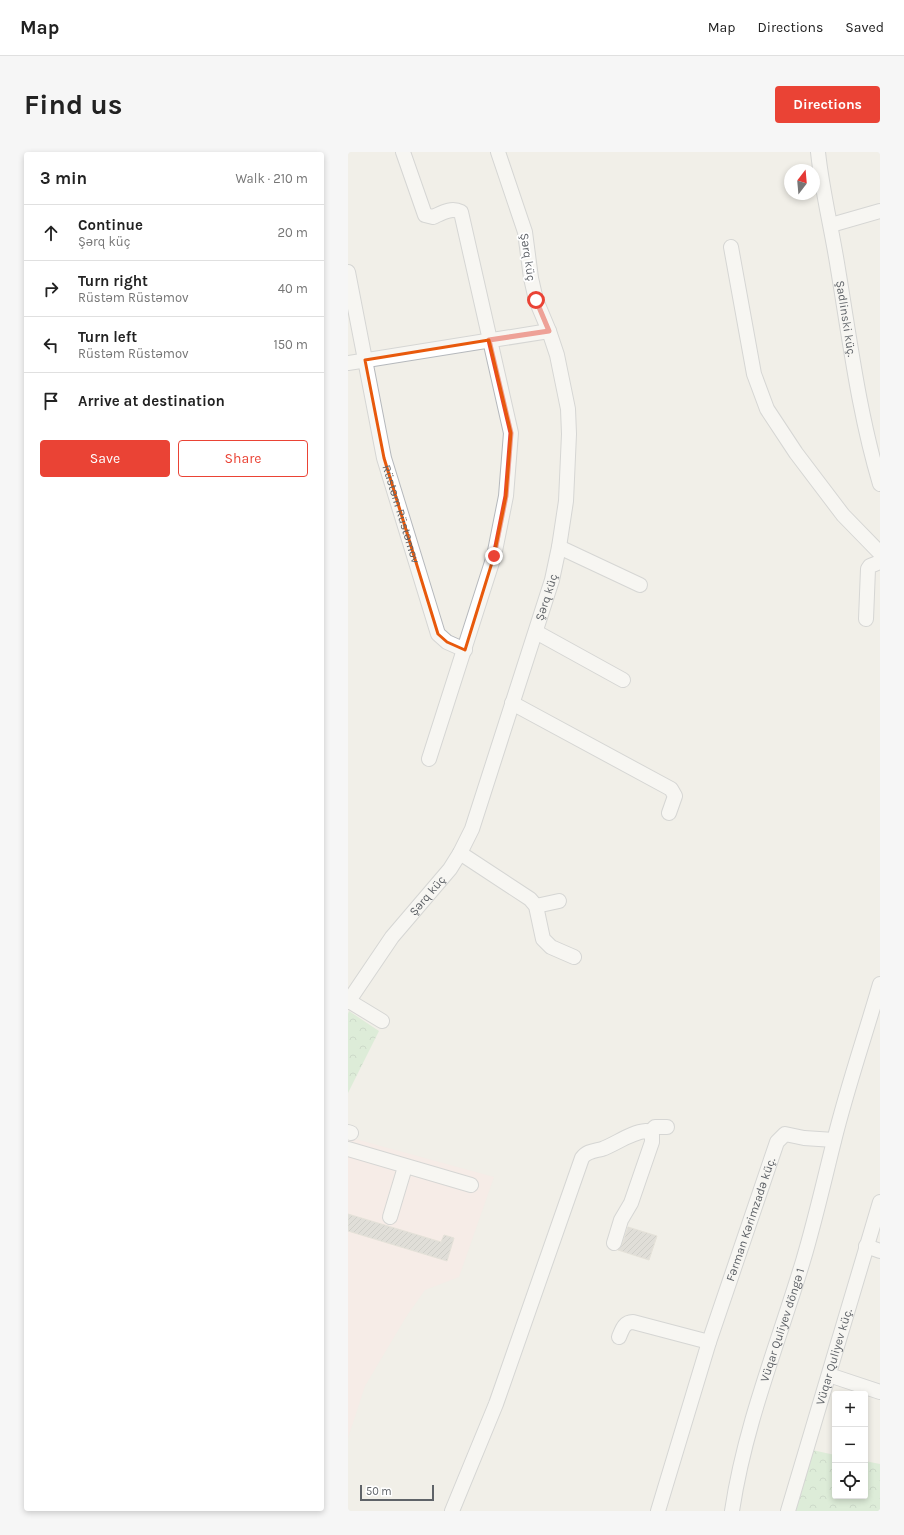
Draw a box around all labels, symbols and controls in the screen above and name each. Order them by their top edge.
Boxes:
text: Map [20,17,59,39]
text: Map [708,19,736,36]
text: Directions [758,19,823,36]
text: Saved [845,19,884,36]
button: Directions [775,86,880,123]
text: Find us [24,88,123,121]
north arrow [784,164,820,200]
text: 3 min [40,168,87,188]
text: Walk · 210 m [235,171,308,186]
text: Continue [78,216,143,234]
icon: ahead [40,222,62,244]
text: 20 m [278,225,308,240]
street label: Şərq küç [517,232,539,282]
text: Şərq küç [78,234,130,249]
text: Turn right [78,272,148,290]
icon: right [40,278,62,300]
street label: Şadlinski küç. [833,279,859,358]
text: 40 m [278,281,308,296]
text: Rüstəm Rüstəmov [78,290,189,305]
route start [527,291,545,309]
text: Turn left [78,328,137,346]
icon: left [40,334,62,356]
text: 150 m [273,337,308,352]
text: Rüstəm Rüstəmov [78,346,189,361]
icon: arrive [40,390,62,412]
text: Arrive at destination [78,392,225,410]
button: Save [40,440,170,477]
button: Share [178,440,308,477]
street label: Rüstəm Rüstəmov [379,463,423,565]
route end [485,547,503,565]
street label: Şərq küç [532,573,560,622]
street label: Şərq küç [406,873,448,918]
street label: Fərman Kərimzadə küç. [723,1156,778,1283]
street label: Vüqar Quliyev döngə 1 [757,1266,807,1384]
street label: Vüqar Quliyev küç. [813,1307,855,1407]
map controls [832,1391,868,1499]
button: + [832,1391,868,1427]
button: − [832,1427,868,1463]
button: locate [832,1463,868,1499]
scale bar [360,1483,434,1502]
text: 50 m [366,1485,392,1498]

